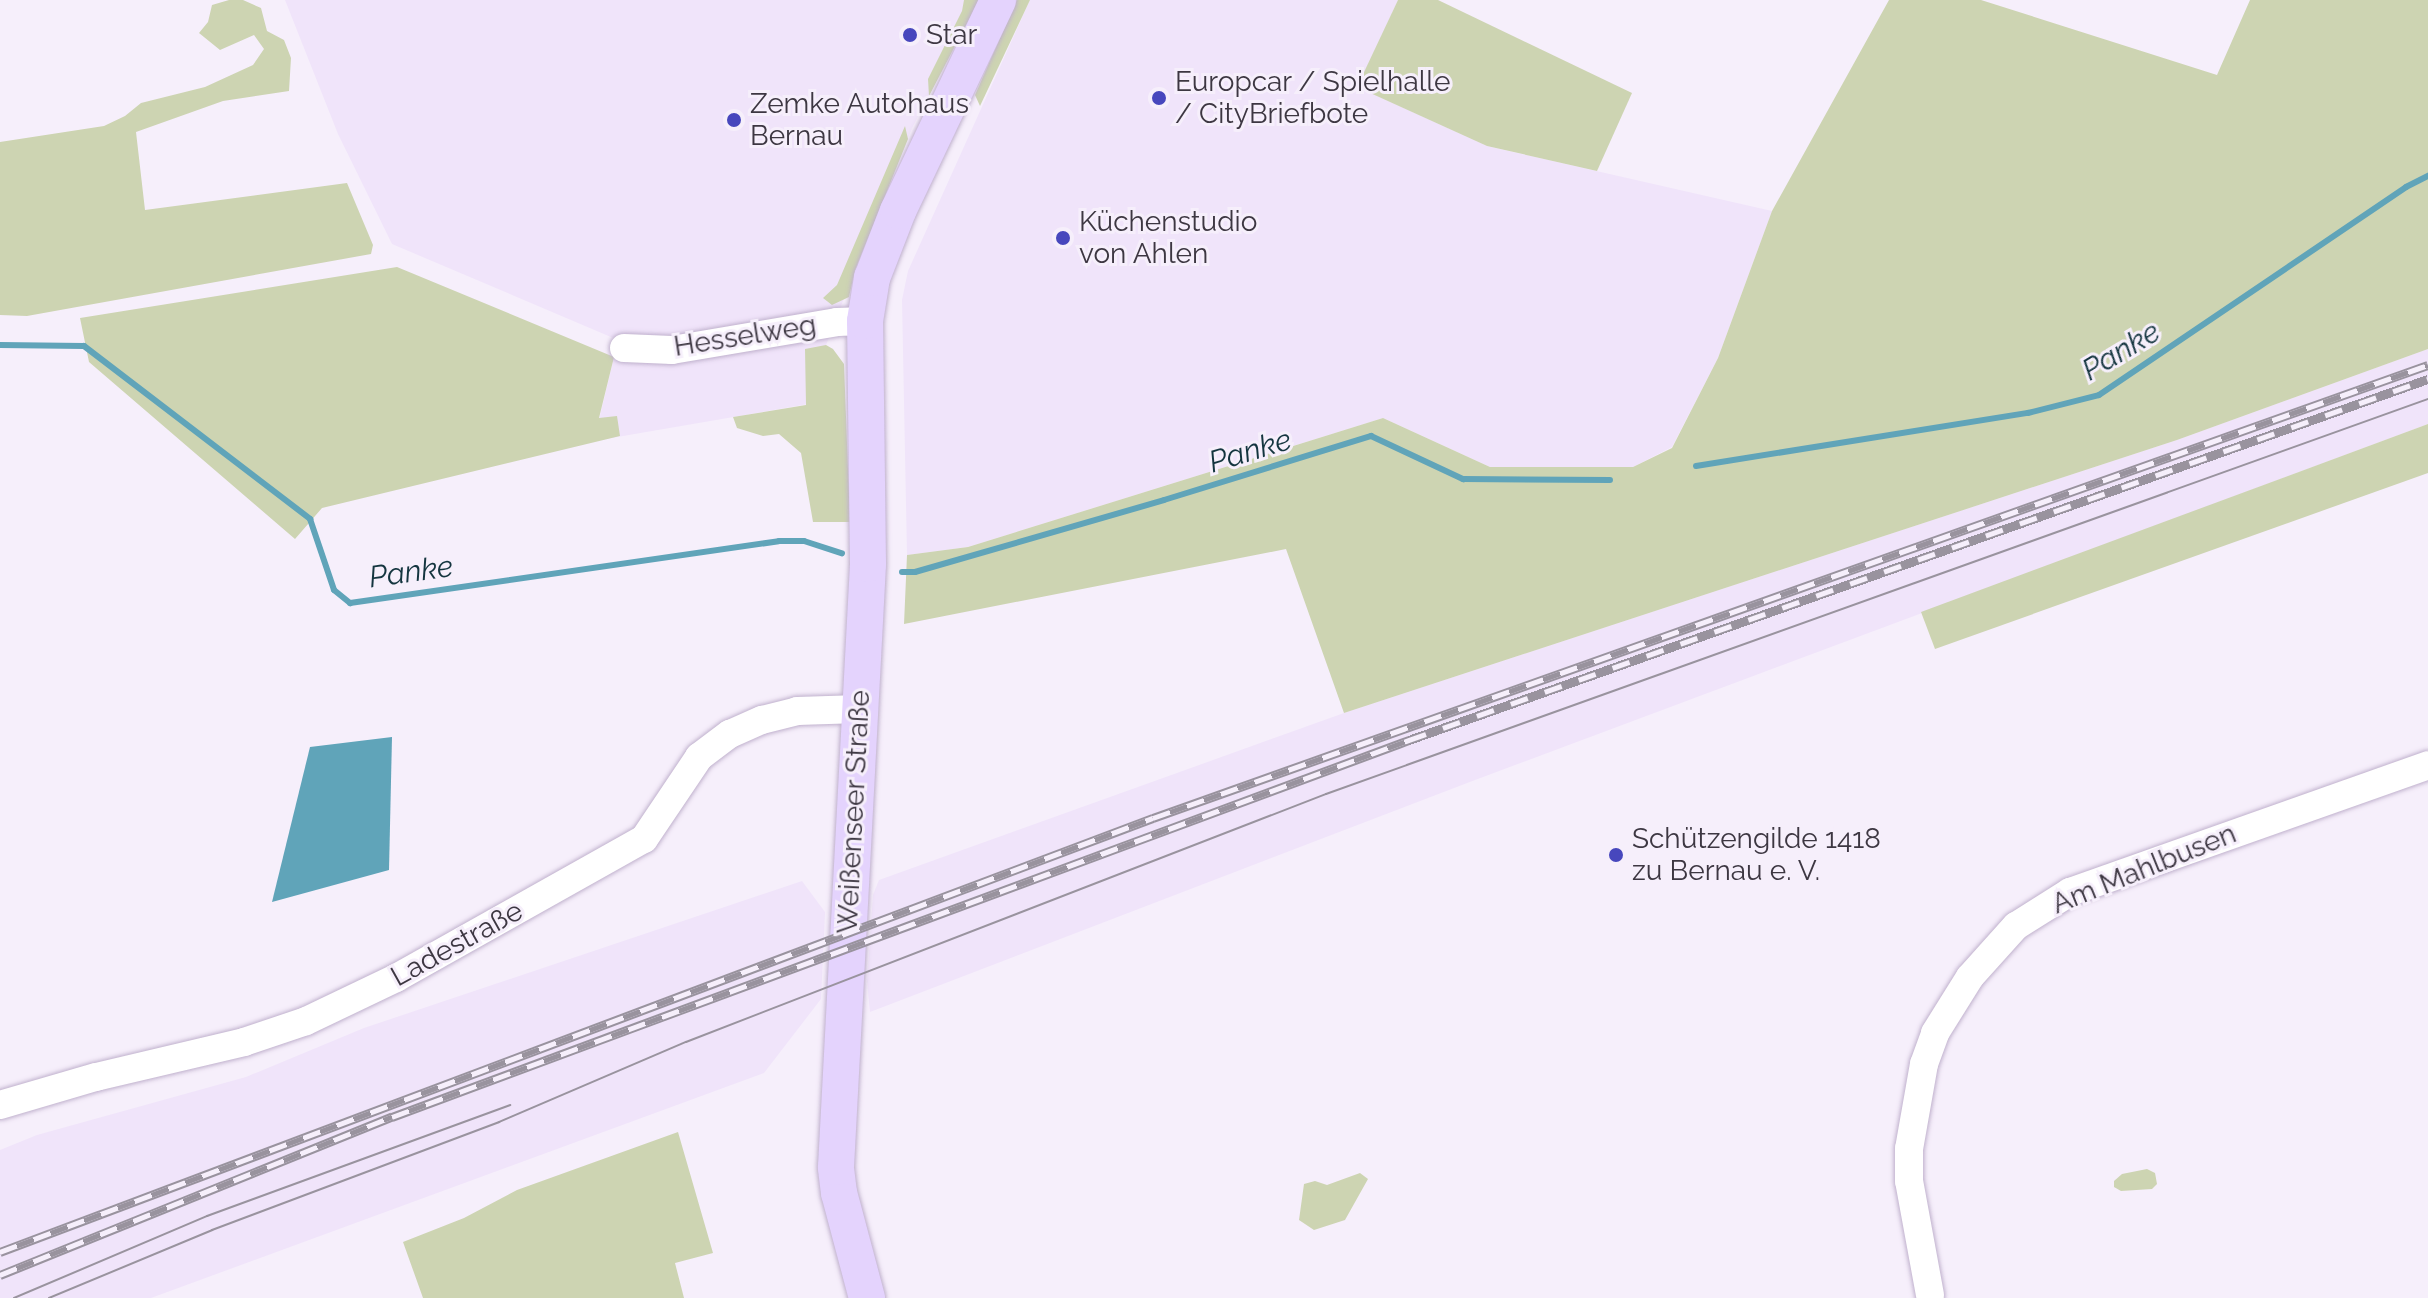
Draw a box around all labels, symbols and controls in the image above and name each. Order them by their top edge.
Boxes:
place label: Star [926,18,977,52]
marker: Star [901,26,919,44]
place label: Europcar / Spielhalle / CityBriefbote [1175,65,1451,131]
place label: Zemke Autohaus Bernau [750,87,970,153]
marker: Europcar / Spielhalle / CityBriefbote [1150,89,1168,107]
marker: Zemke Autohaus Bernau [725,111,743,129]
place label: Küchenstudio von Ahlen [1079,205,1257,271]
marker: Küchenstudio von Ahlen [1054,229,1072,247]
street label: Hesselweg [672,308,818,364]
water label: Panke [2076,314,2166,388]
water label: Panke [1204,421,1296,481]
water label: Panke [367,548,455,596]
street label: Weißenseer Straße [831,689,877,935]
street label: Am Mahlbusen [2047,817,2241,921]
place label: Schützengilde 1418 zu Bernau e. V. [1632,822,1881,888]
marker: Schützengilde 1418 zu Bernau e. V. [1607,846,1625,864]
street label: Ladestraße [385,894,529,994]

